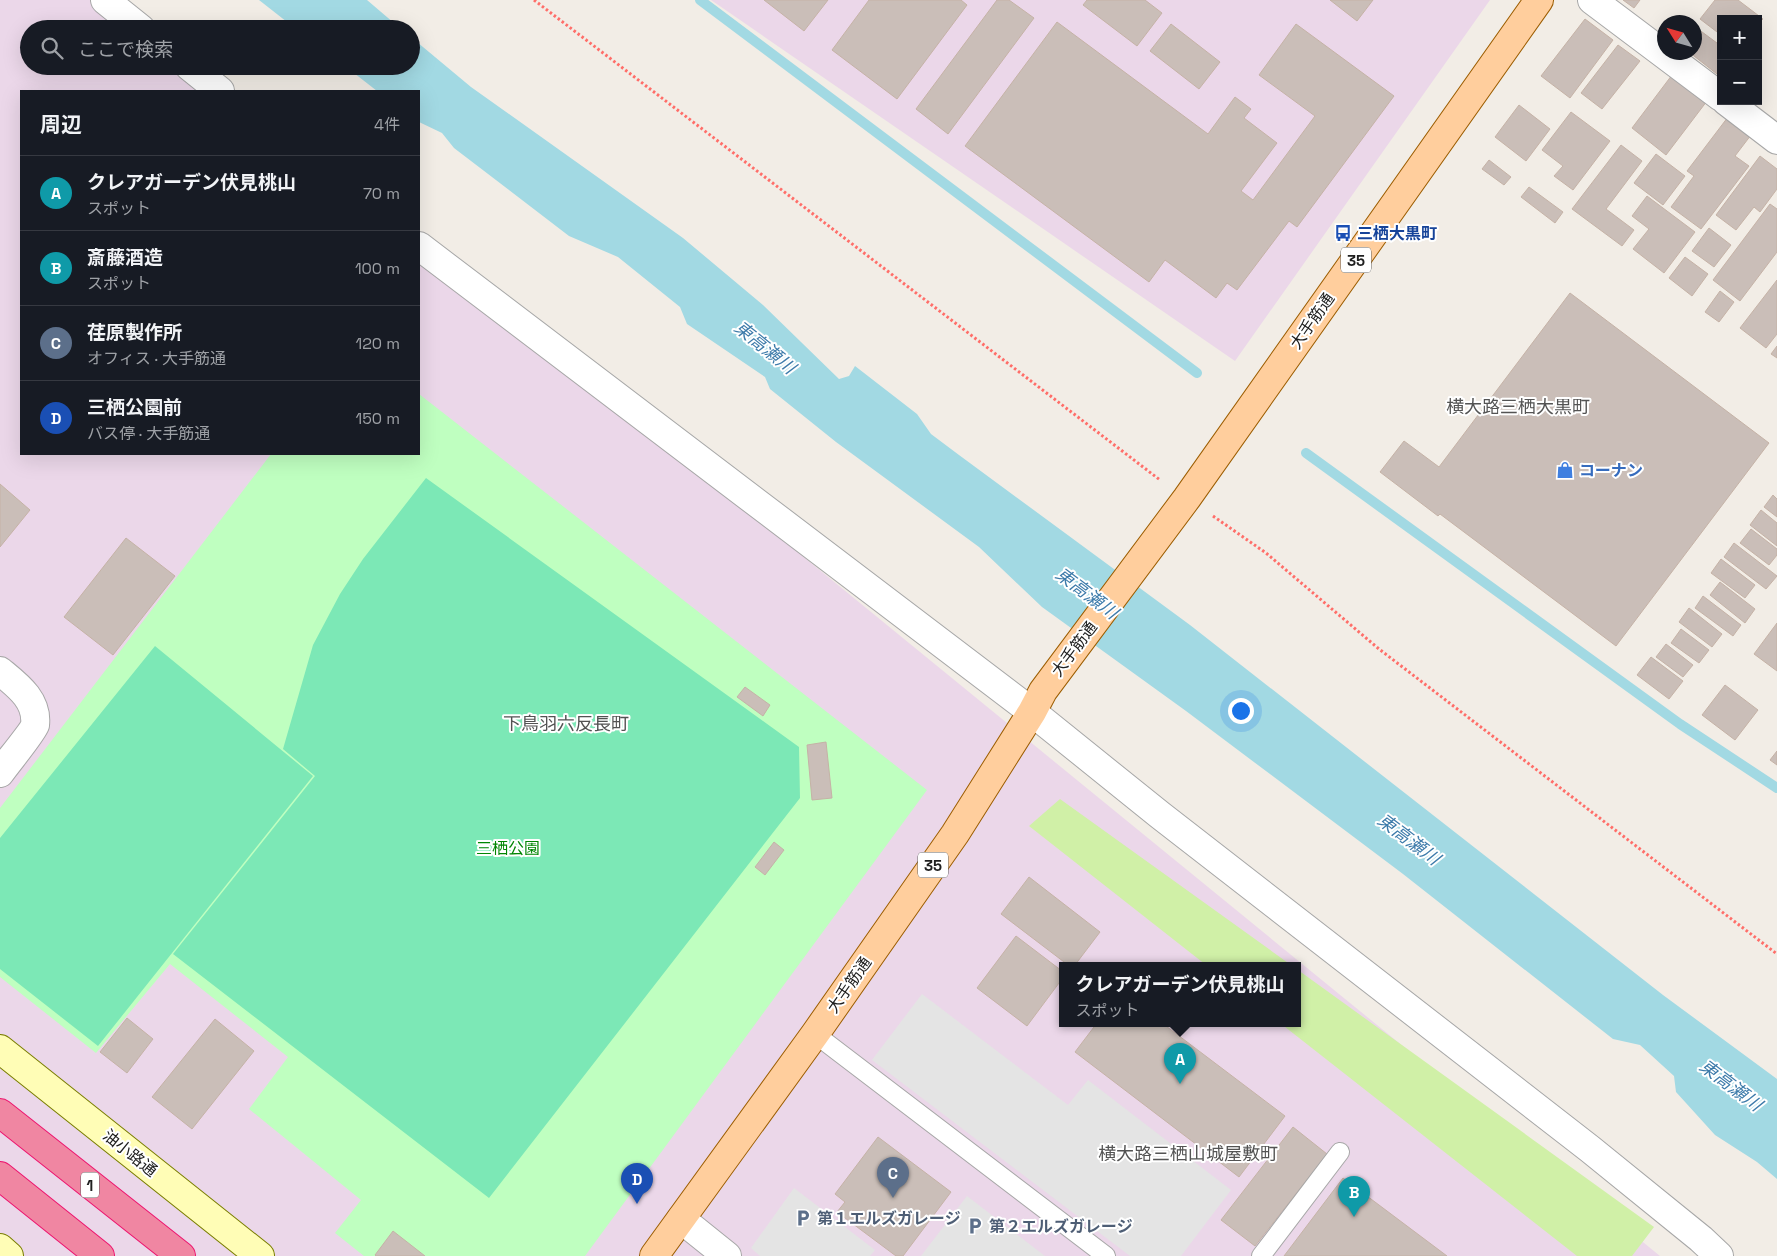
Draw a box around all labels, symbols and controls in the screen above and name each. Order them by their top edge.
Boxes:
north arrow [1657,15,1702,60]
map controls [1717,15,1762,105]
button: + [1717,15,1762,60]
search box [20,20,420,75]
icon: search [38,34,66,62]
text: ここで検索 [78,37,173,62]
button: − [1717,60,1762,105]
text: 周辺 [40,111,82,138]
text: 4件 [374,114,400,135]
text: クレアガーデン伏見桃山 [87,170,296,195]
text: A [51,183,61,204]
text: 70 m [363,183,400,204]
text: スポット [87,198,151,219]
bus stop icon: 三栖大黒町 [1333,223,1353,243]
place label: 三栖大黒町 [1357,223,1437,244]
text: 斎藤酒造 [87,245,163,270]
road number: 35 [1341,248,1371,272]
text: B [51,258,61,279]
text: 100 m [355,258,400,279]
text: スポット [87,273,151,294]
street label: 大手筋通 [1285,289,1339,353]
water label: 東高瀬川 [730,315,802,380]
text: 荏原製作所 [87,320,182,345]
text: C [51,333,61,354]
text: 120 m [356,333,400,354]
text: オフィス · 大手筋通 [87,348,226,369]
text: 三栖公園前 [87,395,182,420]
district label: 横大路三栖大黒町 [1446,395,1590,418]
text: D [51,408,61,429]
text: 150 m [356,408,400,429]
text: バス停 · 大手筋通 [87,423,210,444]
shop icon: コーナン [1555,460,1575,480]
place label: コーナン [1579,460,1643,481]
water label: 東高瀬川 [1051,562,1124,625]
street label: 大手筋通 [1046,617,1102,681]
your location [1228,698,1254,724]
district label: 下鳥羽六反長町 [503,712,629,735]
water label: 東高瀬川 [1373,808,1446,871]
park label: 三栖公園 [476,838,540,859]
road number: 35 [918,852,948,878]
street label: 大手筋通 [822,953,876,1017]
popup [1059,962,1301,1027]
text: クレアガーデン伏見桃山 [1075,972,1285,997]
text: スポット [1075,1000,1140,1021]
pin: A [1164,1043,1196,1084]
water label: 東高瀬川 [1695,1054,1768,1117]
street label: 油小路通 [99,1125,161,1181]
district label: 横大路三栖山城屋敷町 [1098,1142,1278,1165]
pin: C [877,1157,909,1198]
pin: D [621,1163,653,1204]
road number: 1 [81,1172,99,1198]
pin: B [1338,1176,1370,1217]
parking icon: 第１エルズガレージ [793,1208,813,1228]
place label: 第１エルズガレージ [817,1208,961,1229]
parking icon: 第２エルズガレージ [965,1216,985,1236]
place label: 第２エルズガレージ [989,1216,1133,1237]

